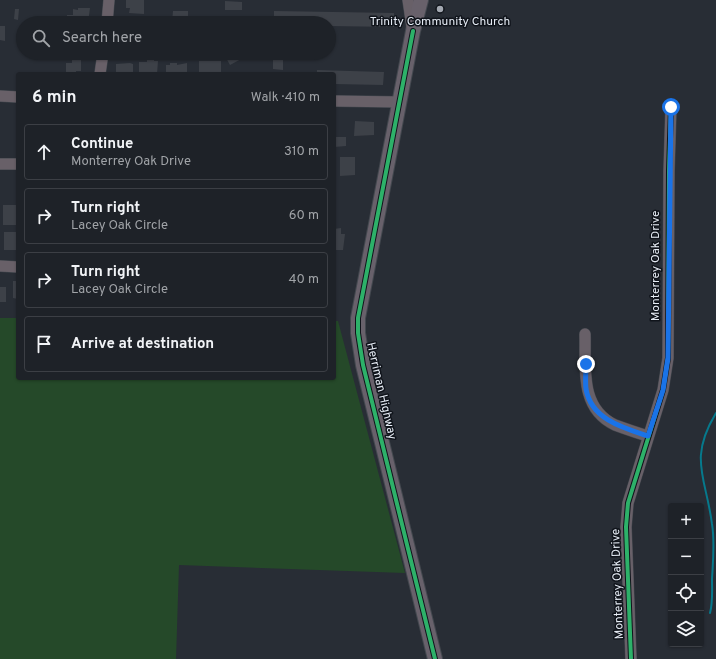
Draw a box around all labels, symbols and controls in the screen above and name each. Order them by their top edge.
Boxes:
marker: Trinity Community Church [435,4,445,14]
place label: Trinity Community Church [370,14,510,30]
search box [16,16,336,60]
icon: search [30,27,52,49]
text: Search here [62,29,142,48]
text: 6 min [32,87,76,109]
text: Walk · 410 m [251,90,320,106]
route start [662,98,680,116]
text: Continue [71,135,133,154]
icon: ahead [33,141,55,163]
text: 310 m [284,144,319,160]
text: Monterrey Oak Drive [71,154,191,170]
text: Turn right [71,199,140,218]
icon: right [33,205,55,227]
text: 60 m [289,208,319,224]
street label: Monterrey Oak Drive [648,211,664,321]
text: Lacey Oak Circle [71,218,168,234]
text: Turn right [71,263,140,282]
icon: right [33,269,55,291]
text: 40 m [289,272,319,288]
text: Lacey Oak Circle [71,282,168,298]
icon: arrive [33,333,55,355]
text: Arrive at destination [71,335,214,354]
street label: Herriman Highway [362,341,400,441]
route end [577,355,595,373]
map controls [668,503,704,647]
button: + [668,503,704,539]
street label: Monterrey Oak Drive [608,528,628,640]
button: − [668,539,704,575]
button: locate [668,575,704,611]
button: layers [668,611,704,647]

